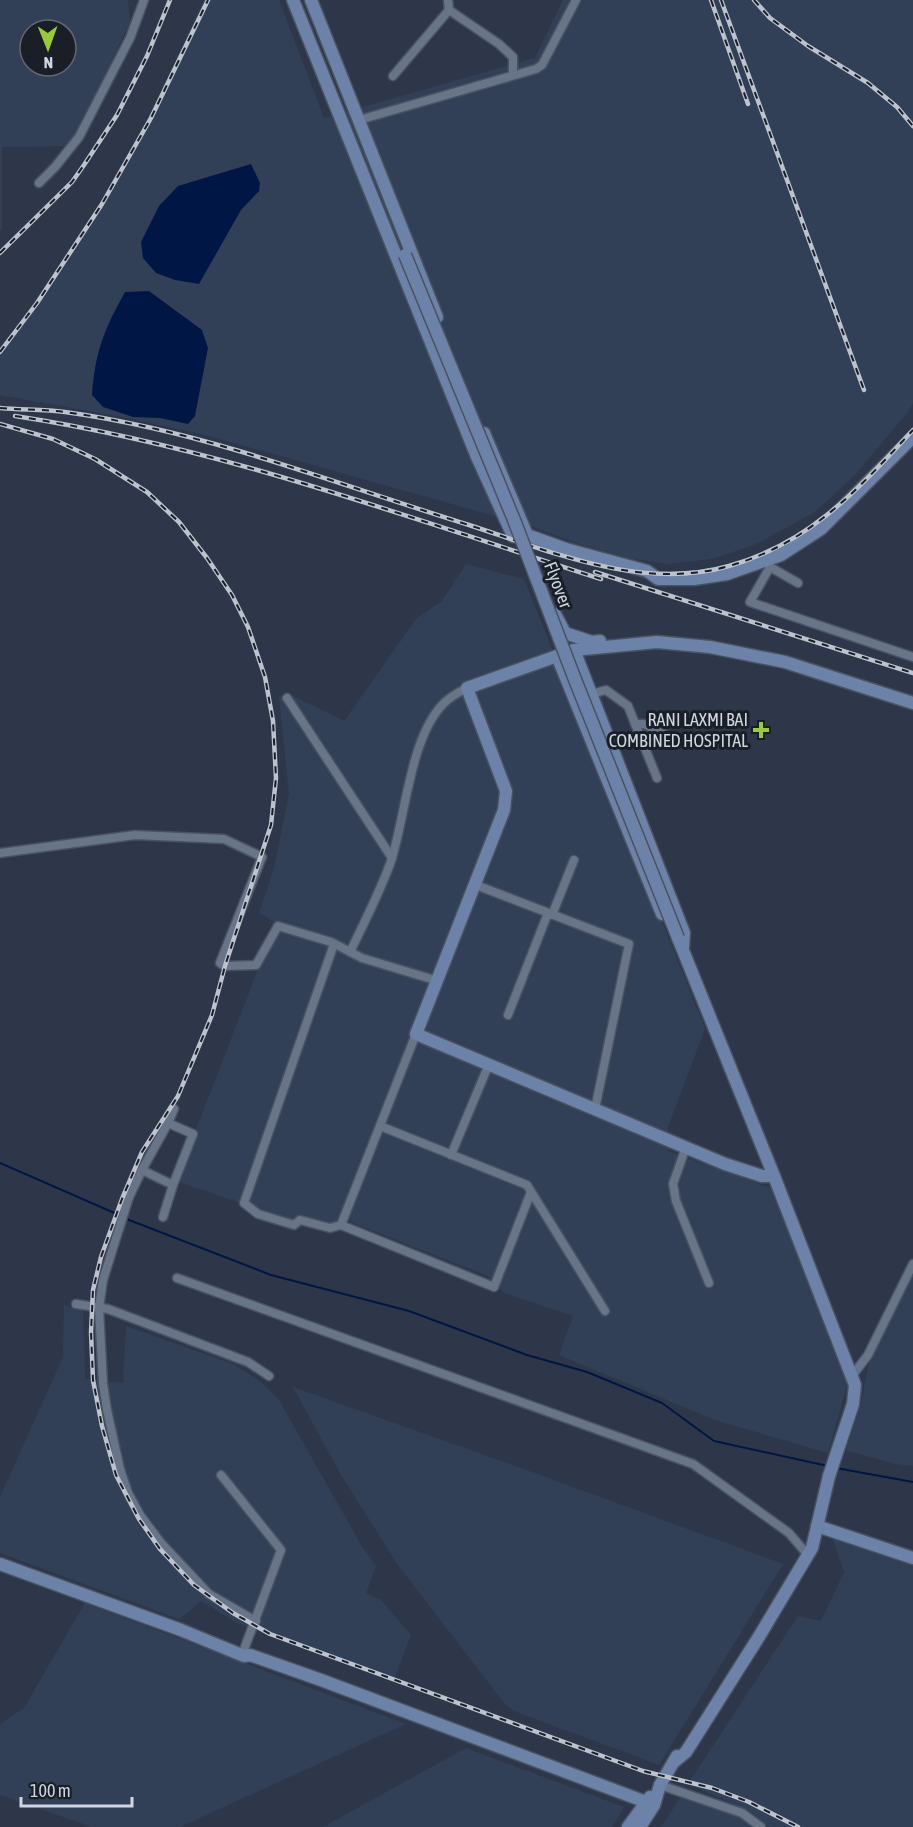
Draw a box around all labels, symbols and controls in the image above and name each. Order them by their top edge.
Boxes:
north arrow [18,18,78,78]
text: N [43,54,53,72]
street label: Flyover [540,559,577,612]
place label: RANI LAXMI BAI COMBINED HOSPITAL [609,709,748,751]
marker: RANI LAXMI BAI COMBINED HOSPITAL [752,721,770,739]
scale bar [21,1770,132,1808]
text: 100 m [30,1780,71,1801]

